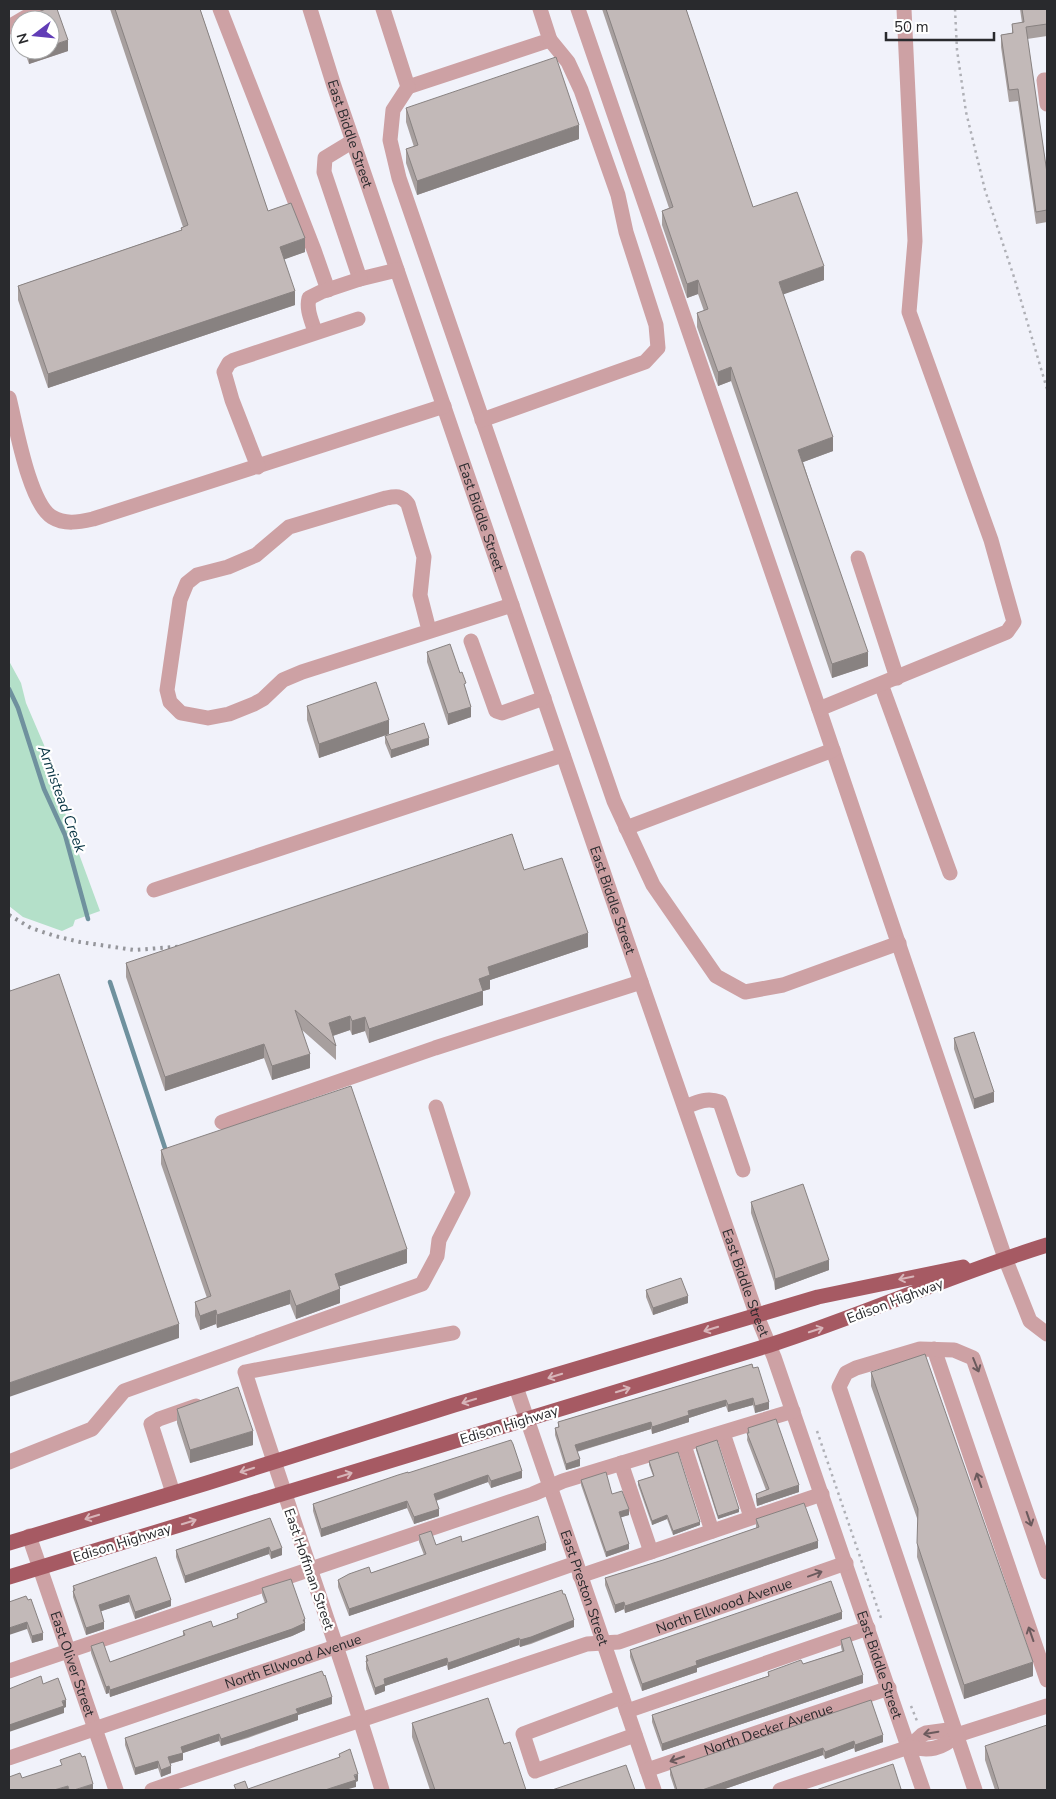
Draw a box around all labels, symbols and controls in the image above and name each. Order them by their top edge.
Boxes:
north arrow [10,10,60,60]
scale bar [886,10,994,42]
text: 50 m [894,17,929,37]
text: N [12,31,34,46]
street label: East Biddle Street [323,77,378,190]
street label: East Biddle Street [454,460,509,573]
water label: Armistead Creek [33,742,91,856]
street label: East Biddle Street [586,843,640,957]
street label: East Biddle Street [718,1226,774,1339]
street label: Edison Highway [844,1274,947,1328]
one-way arrow [898,1274,914,1284]
one-way arrow [703,1325,719,1335]
one-way arrow [808,1325,824,1335]
one-way arrow [971,1357,981,1372]
one-way arrow [547,1371,563,1381]
one-way arrow [614,1385,630,1395]
one-way arrow [462,1396,478,1406]
street label: Edison Highway [458,1401,561,1449]
one-way arrow [240,1465,256,1475]
one-way arrow [336,1470,352,1479]
one-way arrow [974,1473,983,1488]
street label: East Hoffman Street [279,1506,339,1632]
one-way arrow [1025,1510,1034,1526]
one-way arrow [84,1512,100,1522]
one-way arrow [181,1517,197,1527]
street label: Edison Highway [71,1519,174,1567]
street label: East Preston Street [556,1527,613,1648]
one-way arrow [807,1569,823,1578]
street label: North Ellwood Avenue [653,1573,795,1638]
street label: East Oliver Street [46,1608,100,1719]
street label: East Biddle Street [852,1608,907,1721]
one-way arrow [1026,1626,1036,1642]
street label: North Ellwood Avenue [222,1629,364,1693]
street label: North Decker Avenue [701,1698,835,1760]
one-way arrow [923,1728,939,1738]
one-way arrow [669,1755,685,1765]

